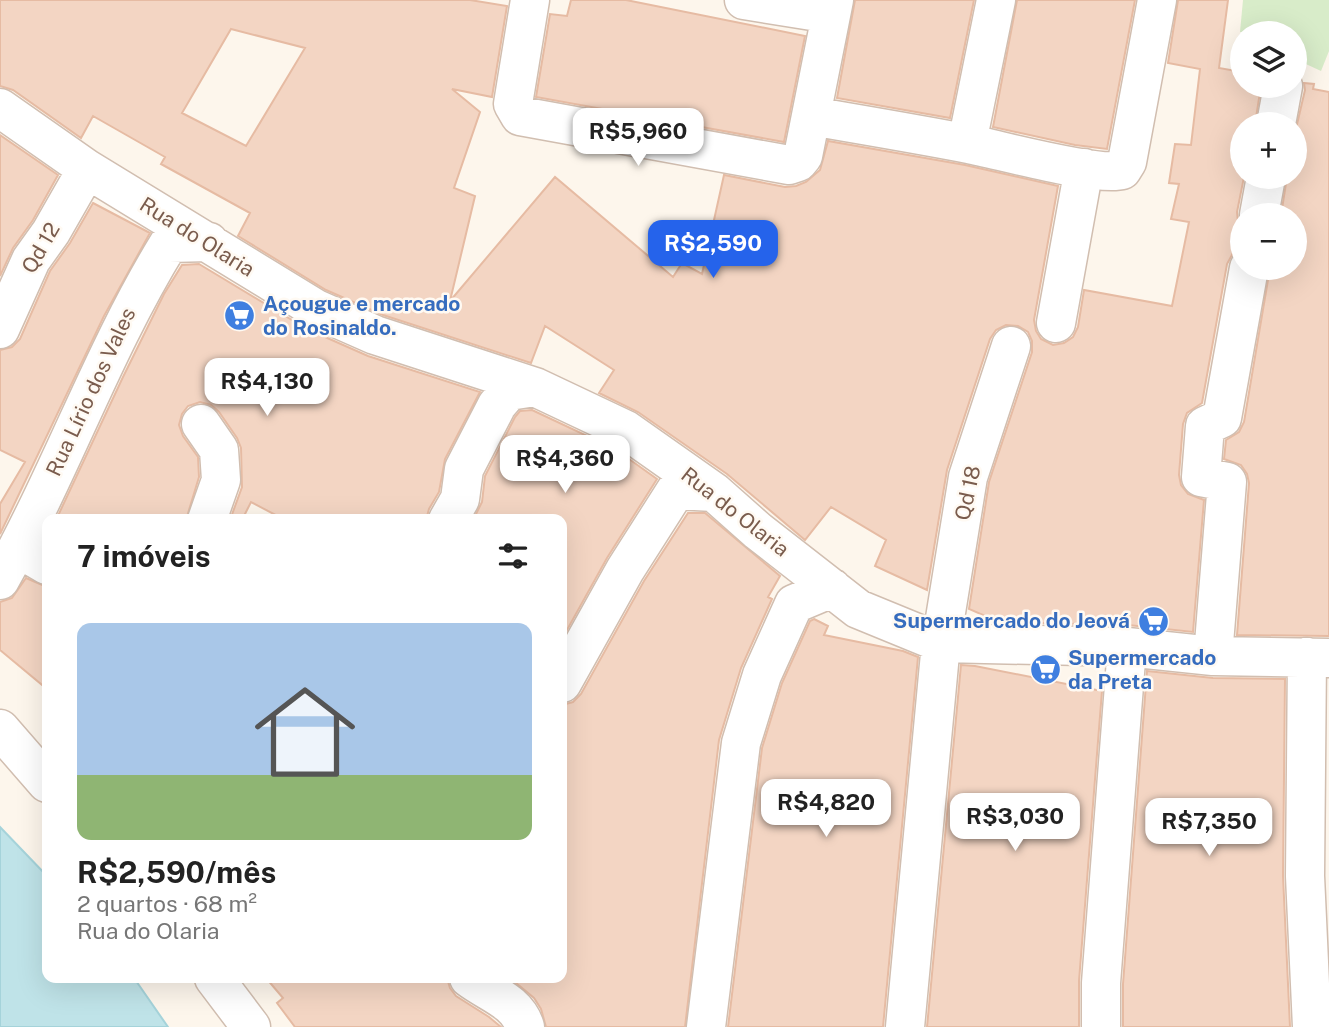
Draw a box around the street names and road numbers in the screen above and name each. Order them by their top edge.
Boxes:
street label: Rua do Olaria [135,191,259,282]
street label: Qd 12 [16,218,65,277]
street label: Rua Lírio dos Vales [41,304,141,480]
street label: Rua do Olaria [676,462,794,562]
street label: Qd 18 [950,463,985,523]

